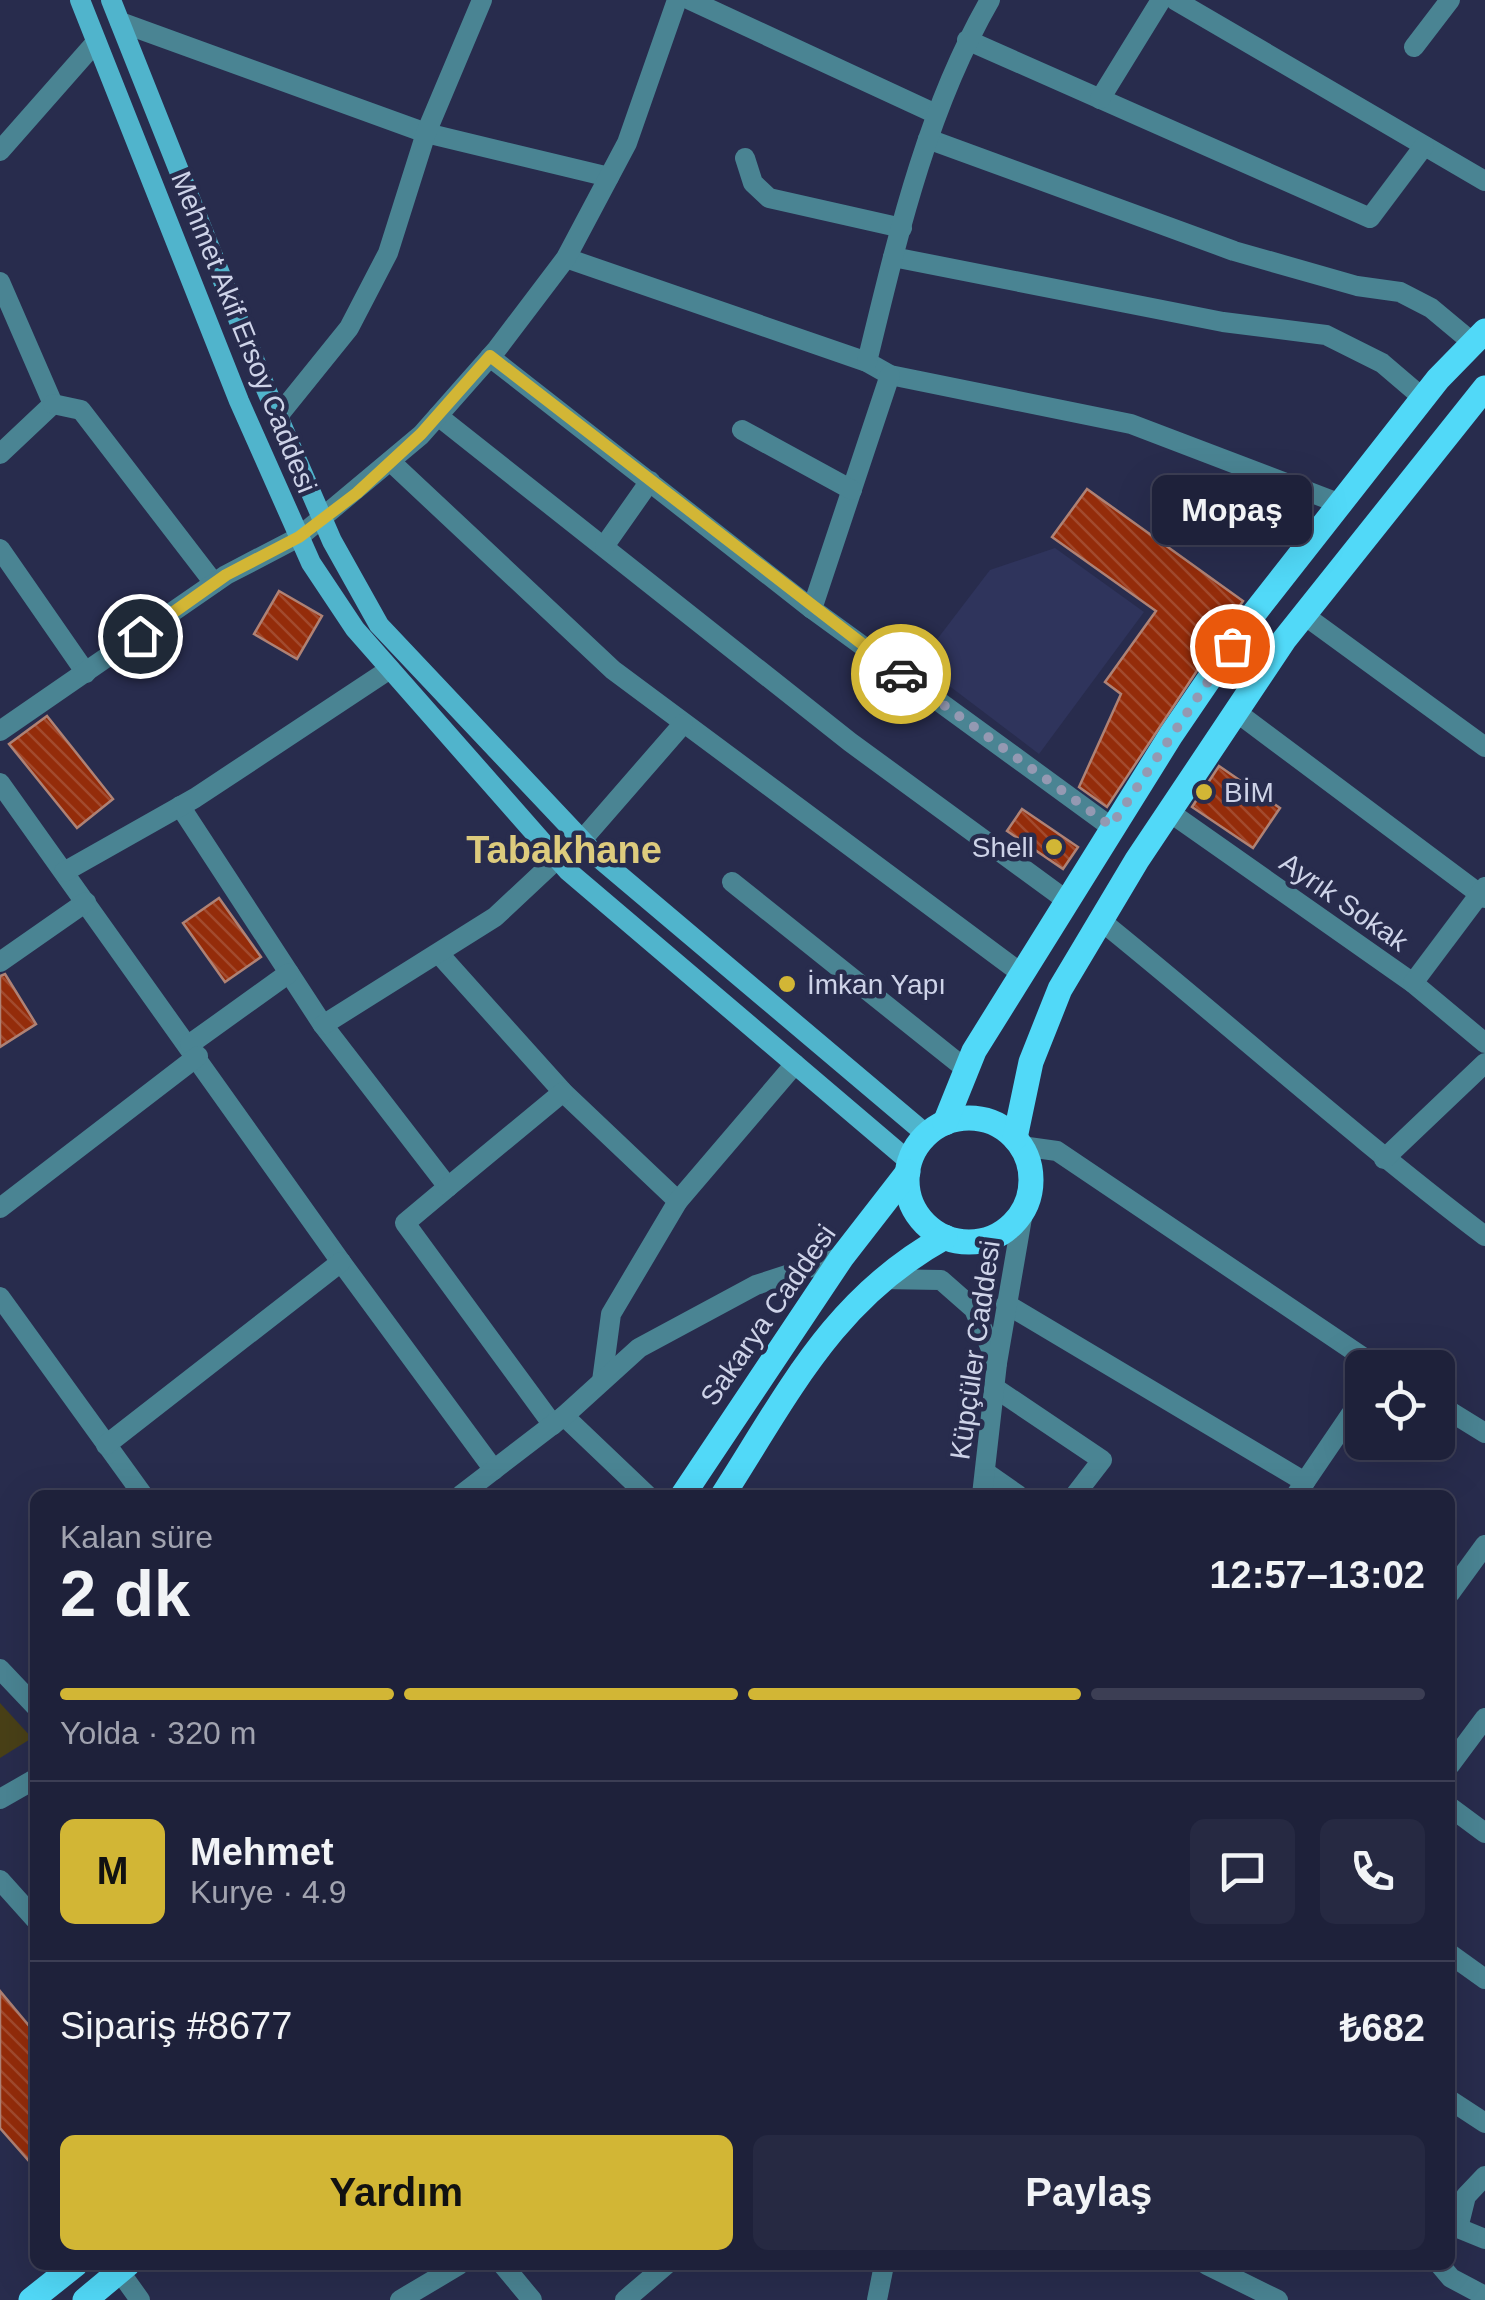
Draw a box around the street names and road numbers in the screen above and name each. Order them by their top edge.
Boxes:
street label: Mehmet Akif Ersoy Caddesi [165,167,323,497]
street label: Ayrık Sokak [1274,847,1415,958]
street label: Sakarya Caddesi [694,1219,842,1411]
street label: Küpçüler Caddesi [944,1238,1006,1462]

